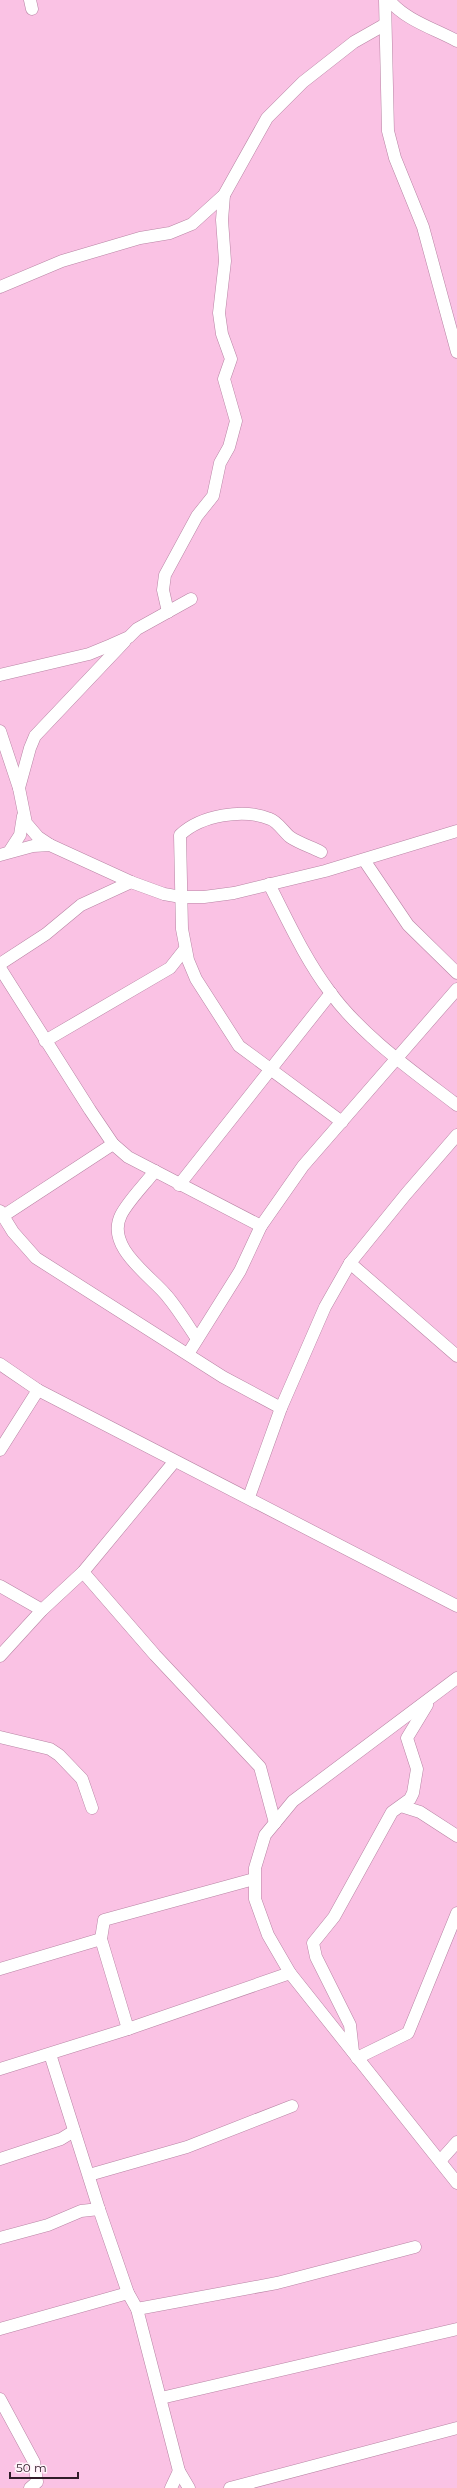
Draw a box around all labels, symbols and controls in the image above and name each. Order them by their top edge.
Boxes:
scale bar [10,2454,78,2480]
text: 50 m [16,2460,47,2475]

